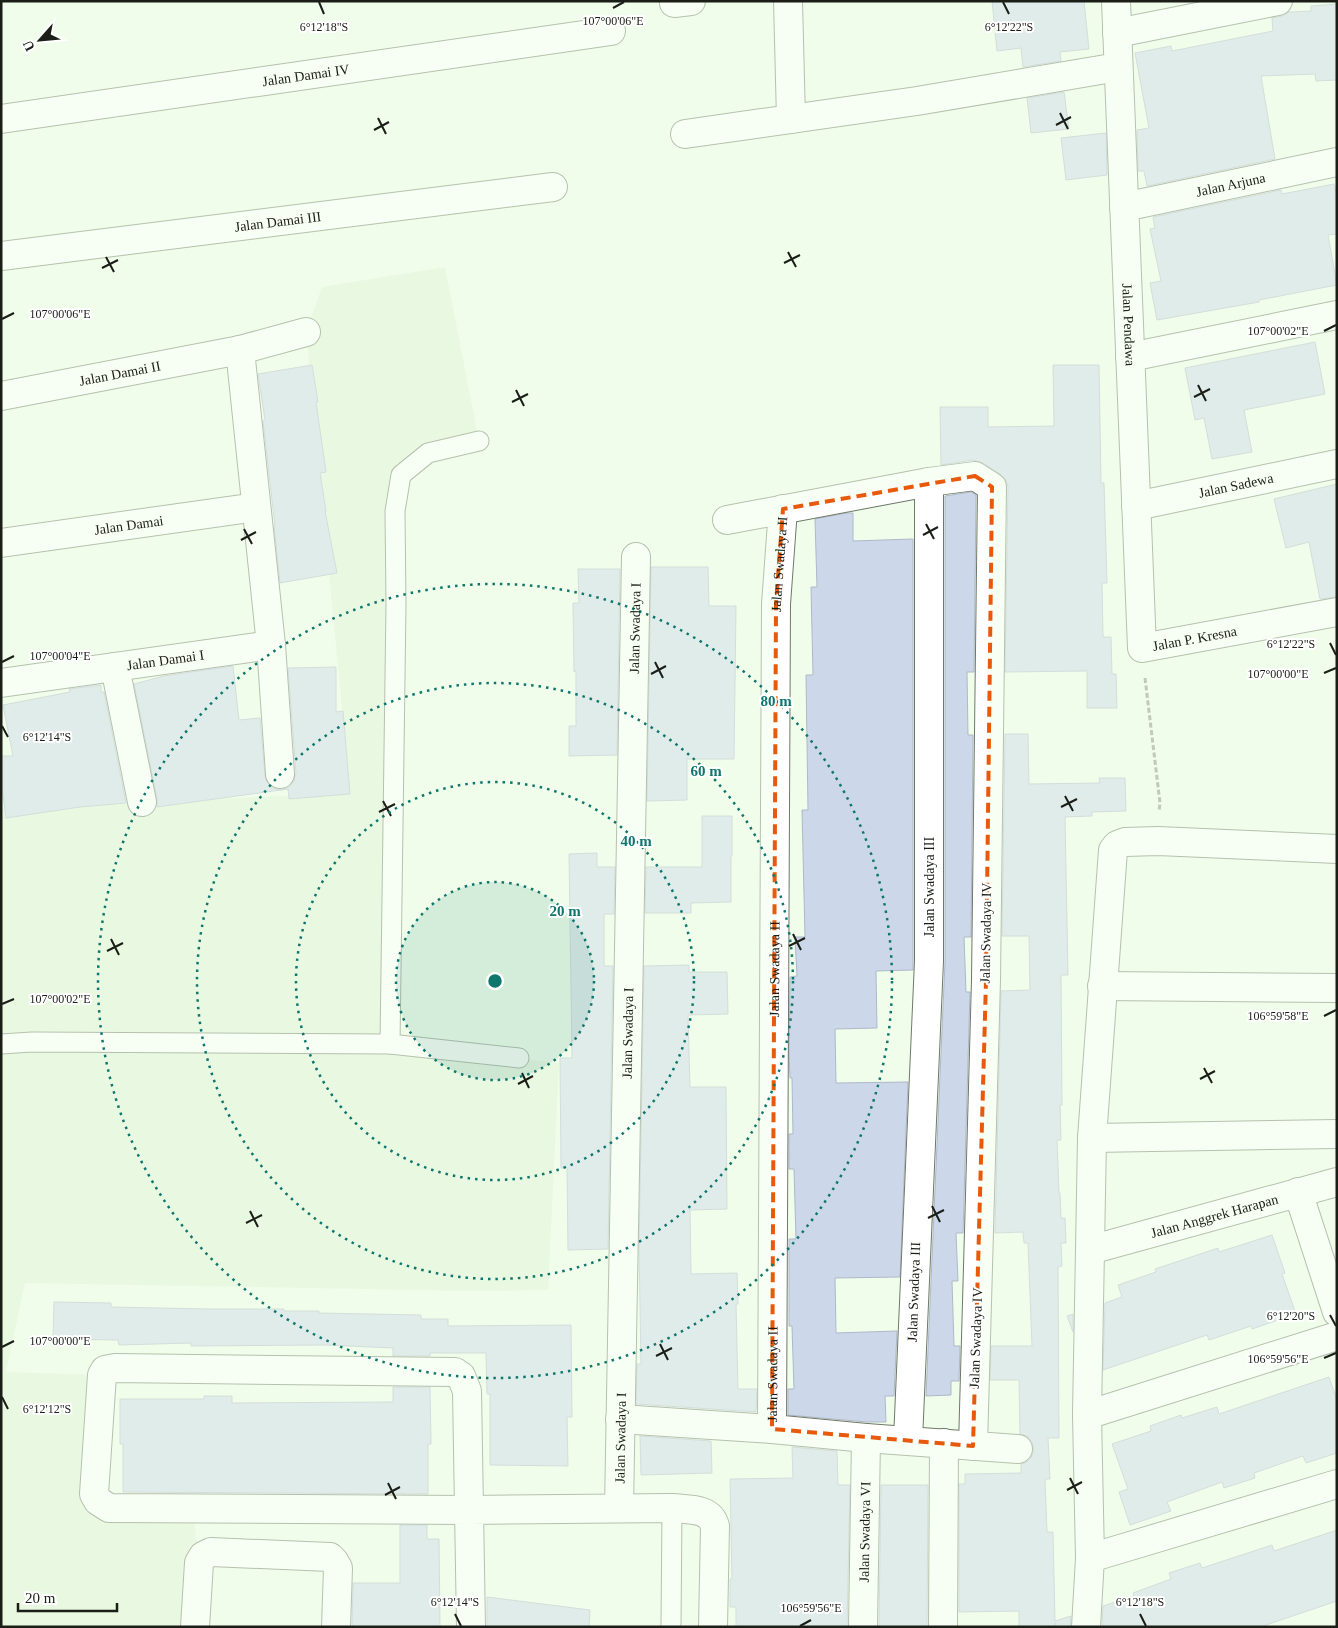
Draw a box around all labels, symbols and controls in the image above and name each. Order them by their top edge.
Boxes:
text: 107°00'06"E [582,14,644,28]
north arrow [15,15,65,65]
text: 6°12'18"S [300,20,348,34]
text: 6°12'22"S [985,20,1033,34]
text: U [20,38,38,54]
street label: Jalan Damai IV [261,61,350,89]
street label: Jalan Arjuna [1195,170,1267,199]
street label: Jalan Damai III [234,209,322,234]
street label: Jalan Pendawa [1120,283,1138,367]
text: 107°00'06"E [29,307,91,321]
text: 107°00'02"E [1247,324,1309,338]
street label: Jalan Damai II [78,358,162,388]
street label: Jalan Sadewa [1197,470,1275,500]
street label: Jalan Damai [93,513,164,537]
street label: Jalan Swadaya II [768,516,790,612]
street label: Jalan Swadaya I [626,582,643,674]
street label: Jalan P. Kresna [1151,623,1239,653]
text: 6°12'22"S [1267,637,1315,651]
street label: Jalan Damai I [126,647,205,673]
text: 107°00'04"E [29,649,91,663]
text: 107°00'00"E [1247,667,1309,681]
text: 80 m [760,693,792,709]
text: 6°12'14"S [23,730,71,744]
text: 60 m [690,763,722,779]
text: 40 m [620,833,652,849]
street label: Jalan Swadaya III [922,837,937,937]
street label: Jalan Swadaya IV [978,882,994,984]
text: 20 m [549,903,581,919]
street label: Jalan Swadaya II [766,921,782,1017]
centre of rings [486,972,504,990]
street label: Jalan Swadaya I [619,987,636,1079]
text: 107°00'02"E [29,992,91,1006]
text: 106°59'58"E [1247,1009,1309,1023]
street label: Jalan Anggrek Harapan [1149,1191,1280,1240]
street label: Jalan Swadaya III [905,1241,923,1342]
street label: Jalan Swadaya IV [967,1287,985,1389]
text: 6°12'20"S [1267,1309,1315,1323]
street label: Jalan Swadaya II [765,1326,780,1422]
text: 107°00'00"E [29,1334,91,1348]
text: 106°59'56"E [1247,1352,1309,1366]
street label: Jalan Swadaya I [612,1392,629,1484]
text: 6°12'12"S [23,1402,71,1416]
street label: Jalan Swadaya VI [856,1481,873,1583]
scale bar [18,1580,116,1612]
text: 20 m [25,1590,56,1606]
text: 6°12'14"S [431,1595,479,1609]
text: 6°12'18"S [1116,1595,1164,1609]
text: 106°59'56"E [780,1601,842,1615]

